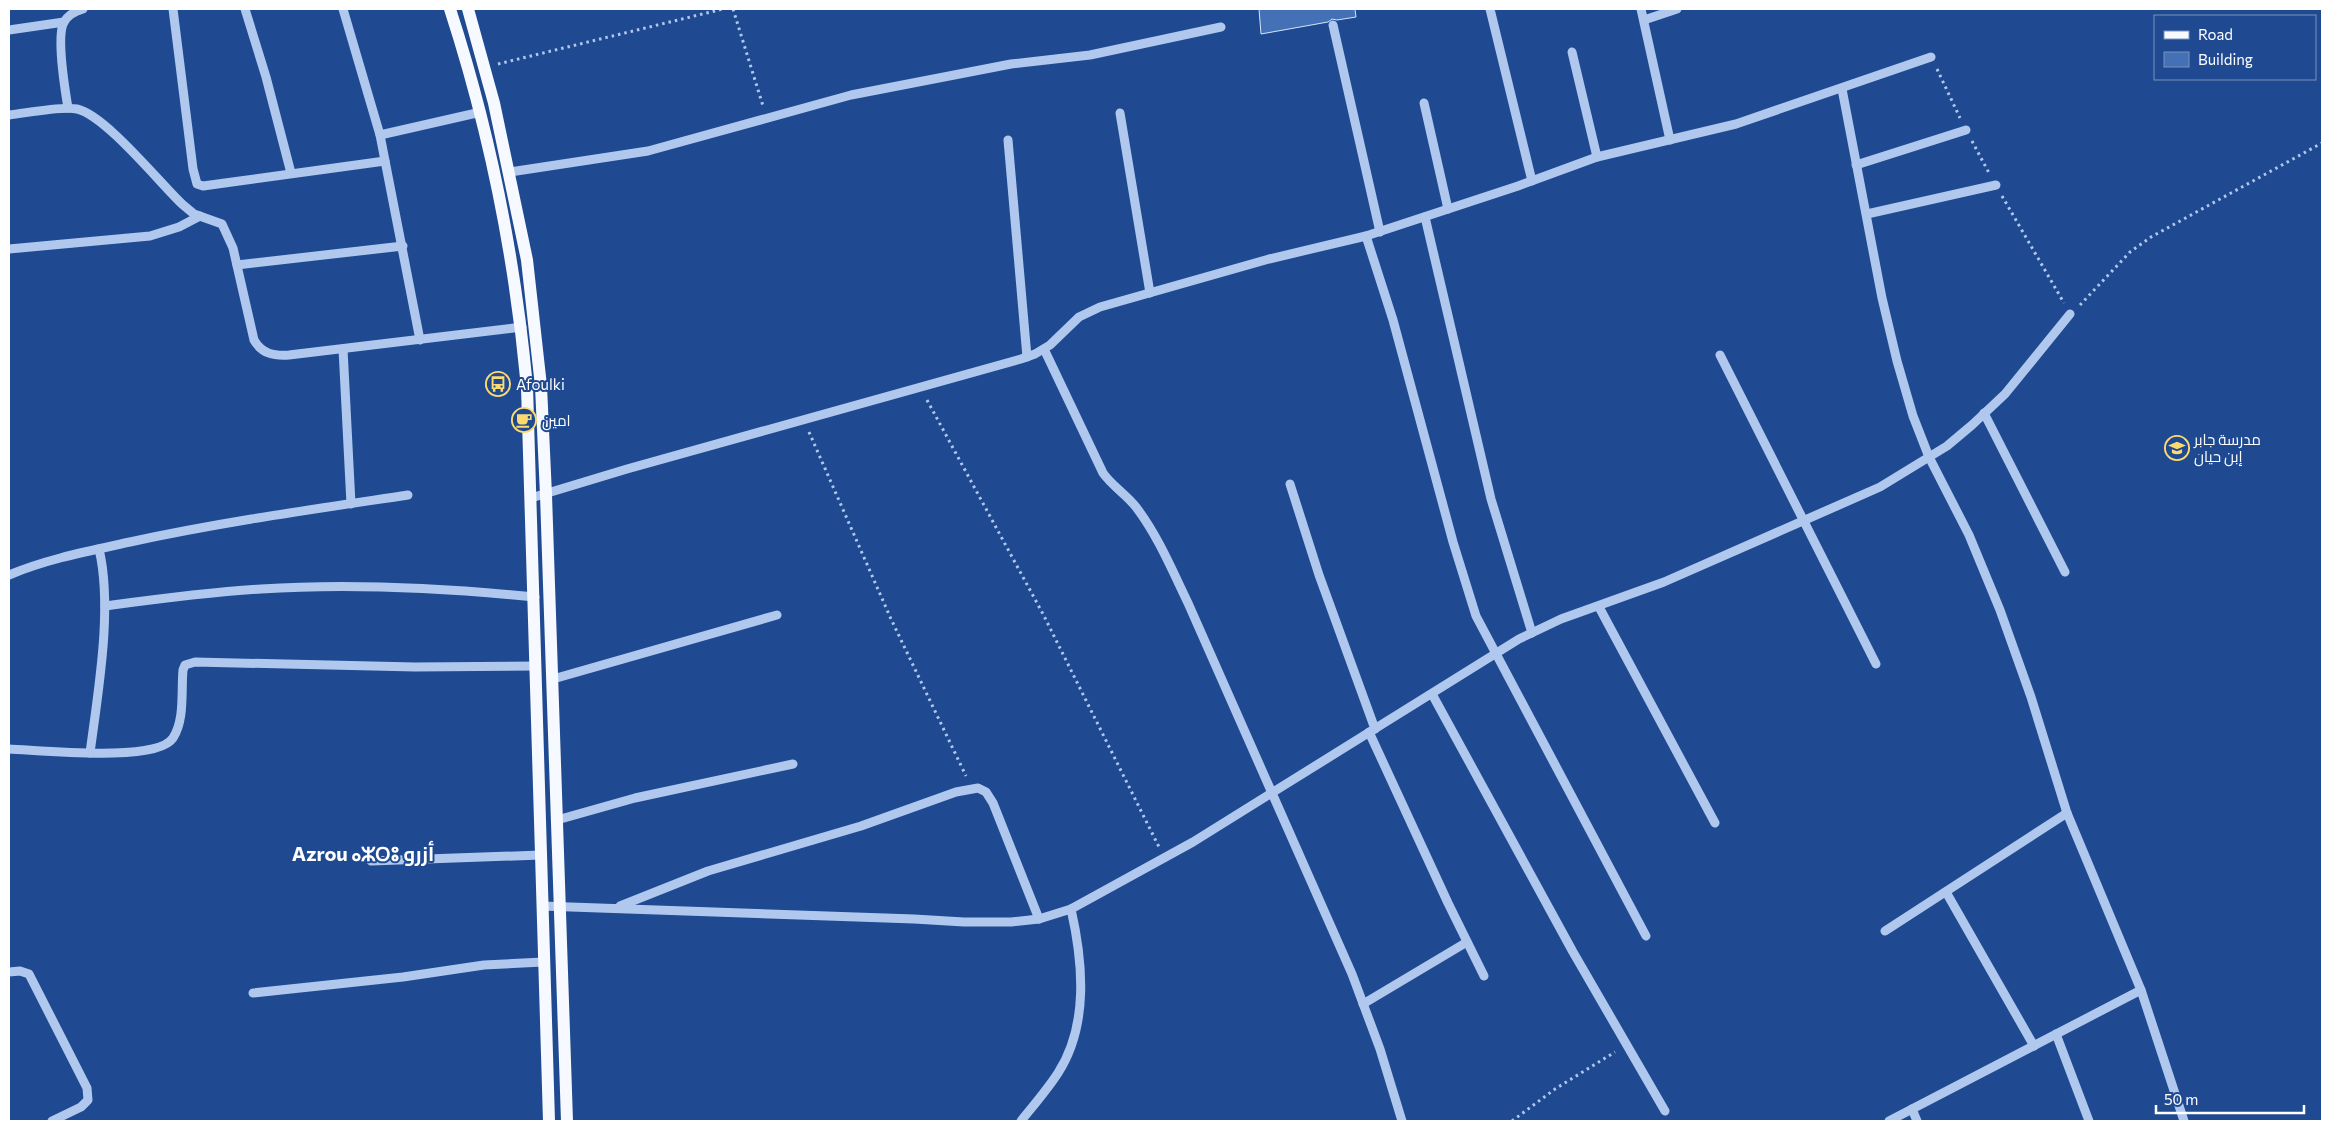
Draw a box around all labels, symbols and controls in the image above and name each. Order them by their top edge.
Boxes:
legend [2154,15,2316,80]
text: Road [2198,25,2233,43]
text: Building [2198,50,2253,68]
bus stop icon: Afoulki [485,371,511,397]
place label: Afoulki [516,375,565,393]
cafe icon: امين [511,407,537,433]
place label: امين [542,411,571,431]
place label: مدرسة جابر إبن حيان [2193,430,2261,467]
school or university icon: مدرسة جابر إبن حيان [2164,435,2190,461]
district label: Azrou ⴰⵣⵔⵓ أزرو [292,840,434,866]
scale bar [2156,1082,2304,1114]
text: 50 m [2164,1090,2198,1108]

